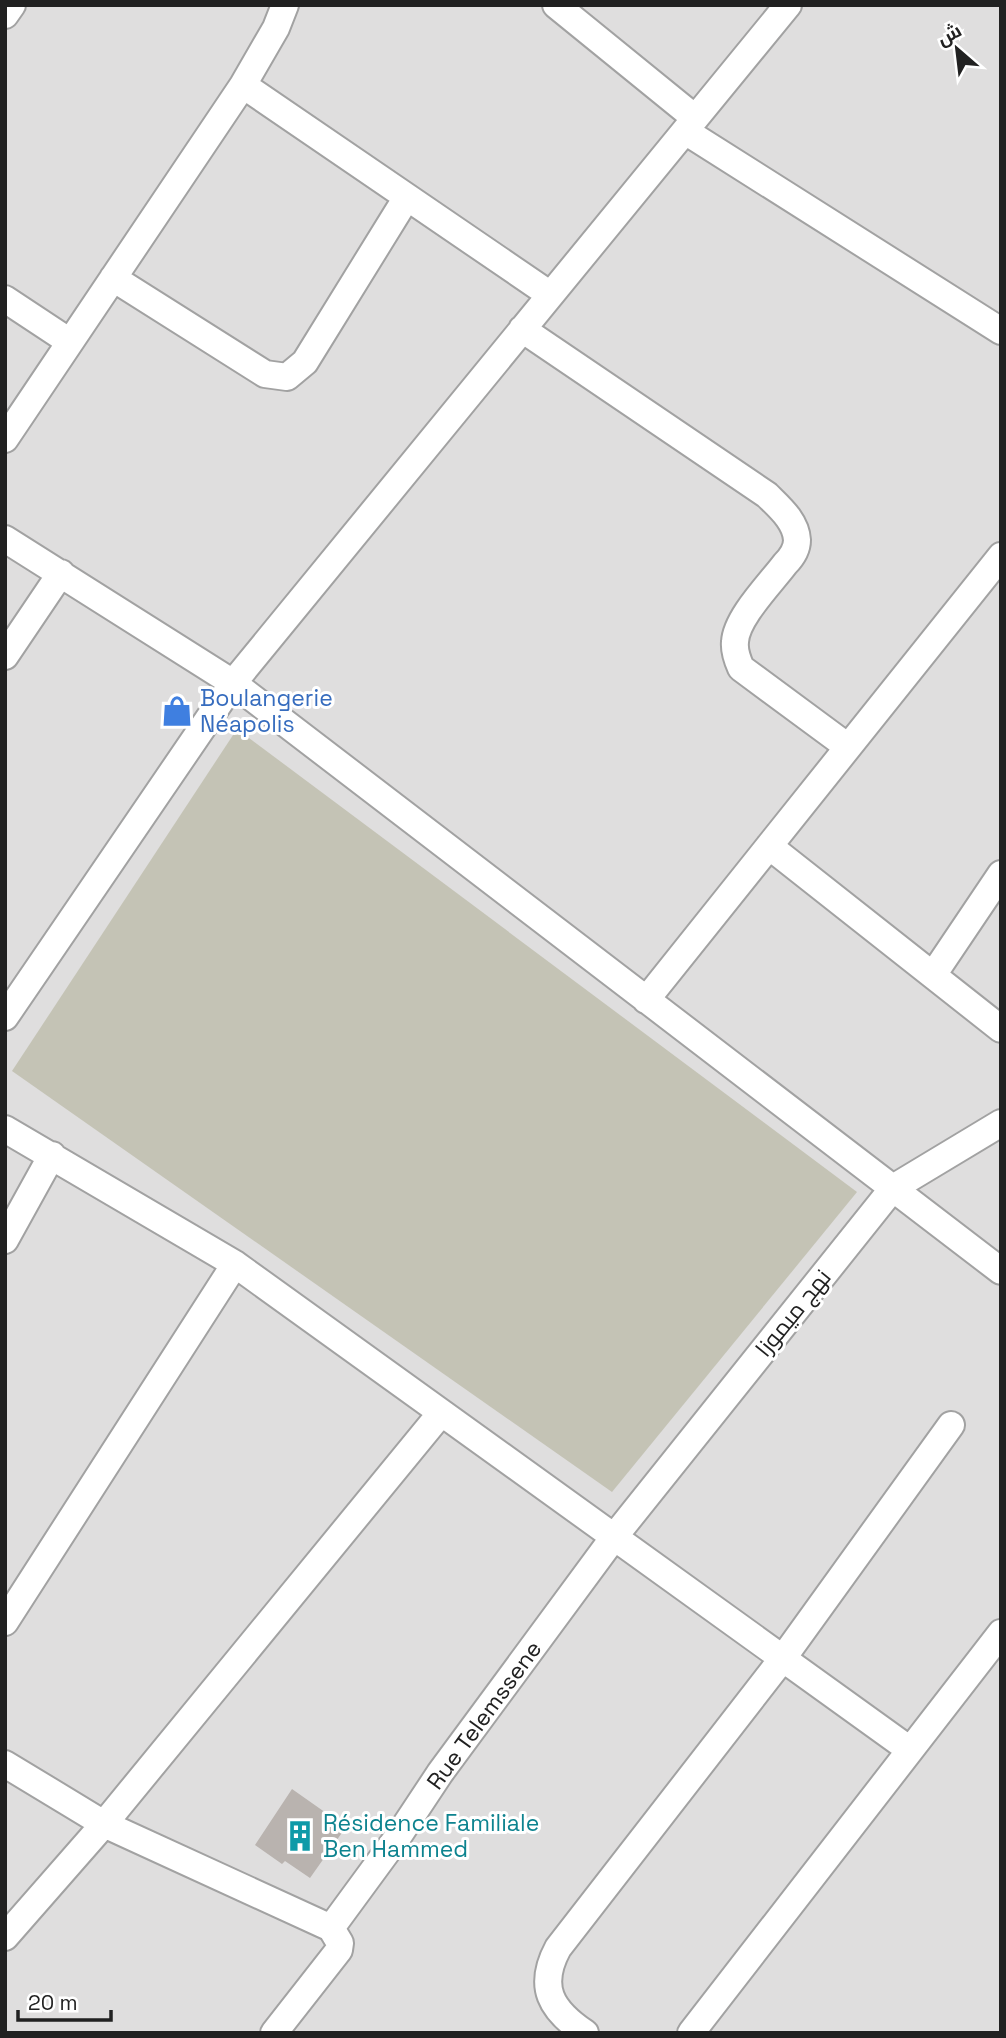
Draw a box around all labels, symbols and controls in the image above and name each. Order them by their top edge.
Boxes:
north arrow [922,14,992,84]
text: ش [933,18,966,51]
place label: Boulangerie Néapolis [200,683,333,739]
shop icon: Boulangerie Néapolis [160,694,194,728]
street label: نهج ميموزا [749,1263,838,1364]
street label: Rue Telemssene [420,1635,548,1795]
place label: Résidence Familiale Ben Hammed [323,1808,539,1864]
building icon: Résidence Familiale Ben Hammed [283,1819,317,1853]
scale bar [18,1979,110,2023]
text: 20 m [28,1989,78,2016]

